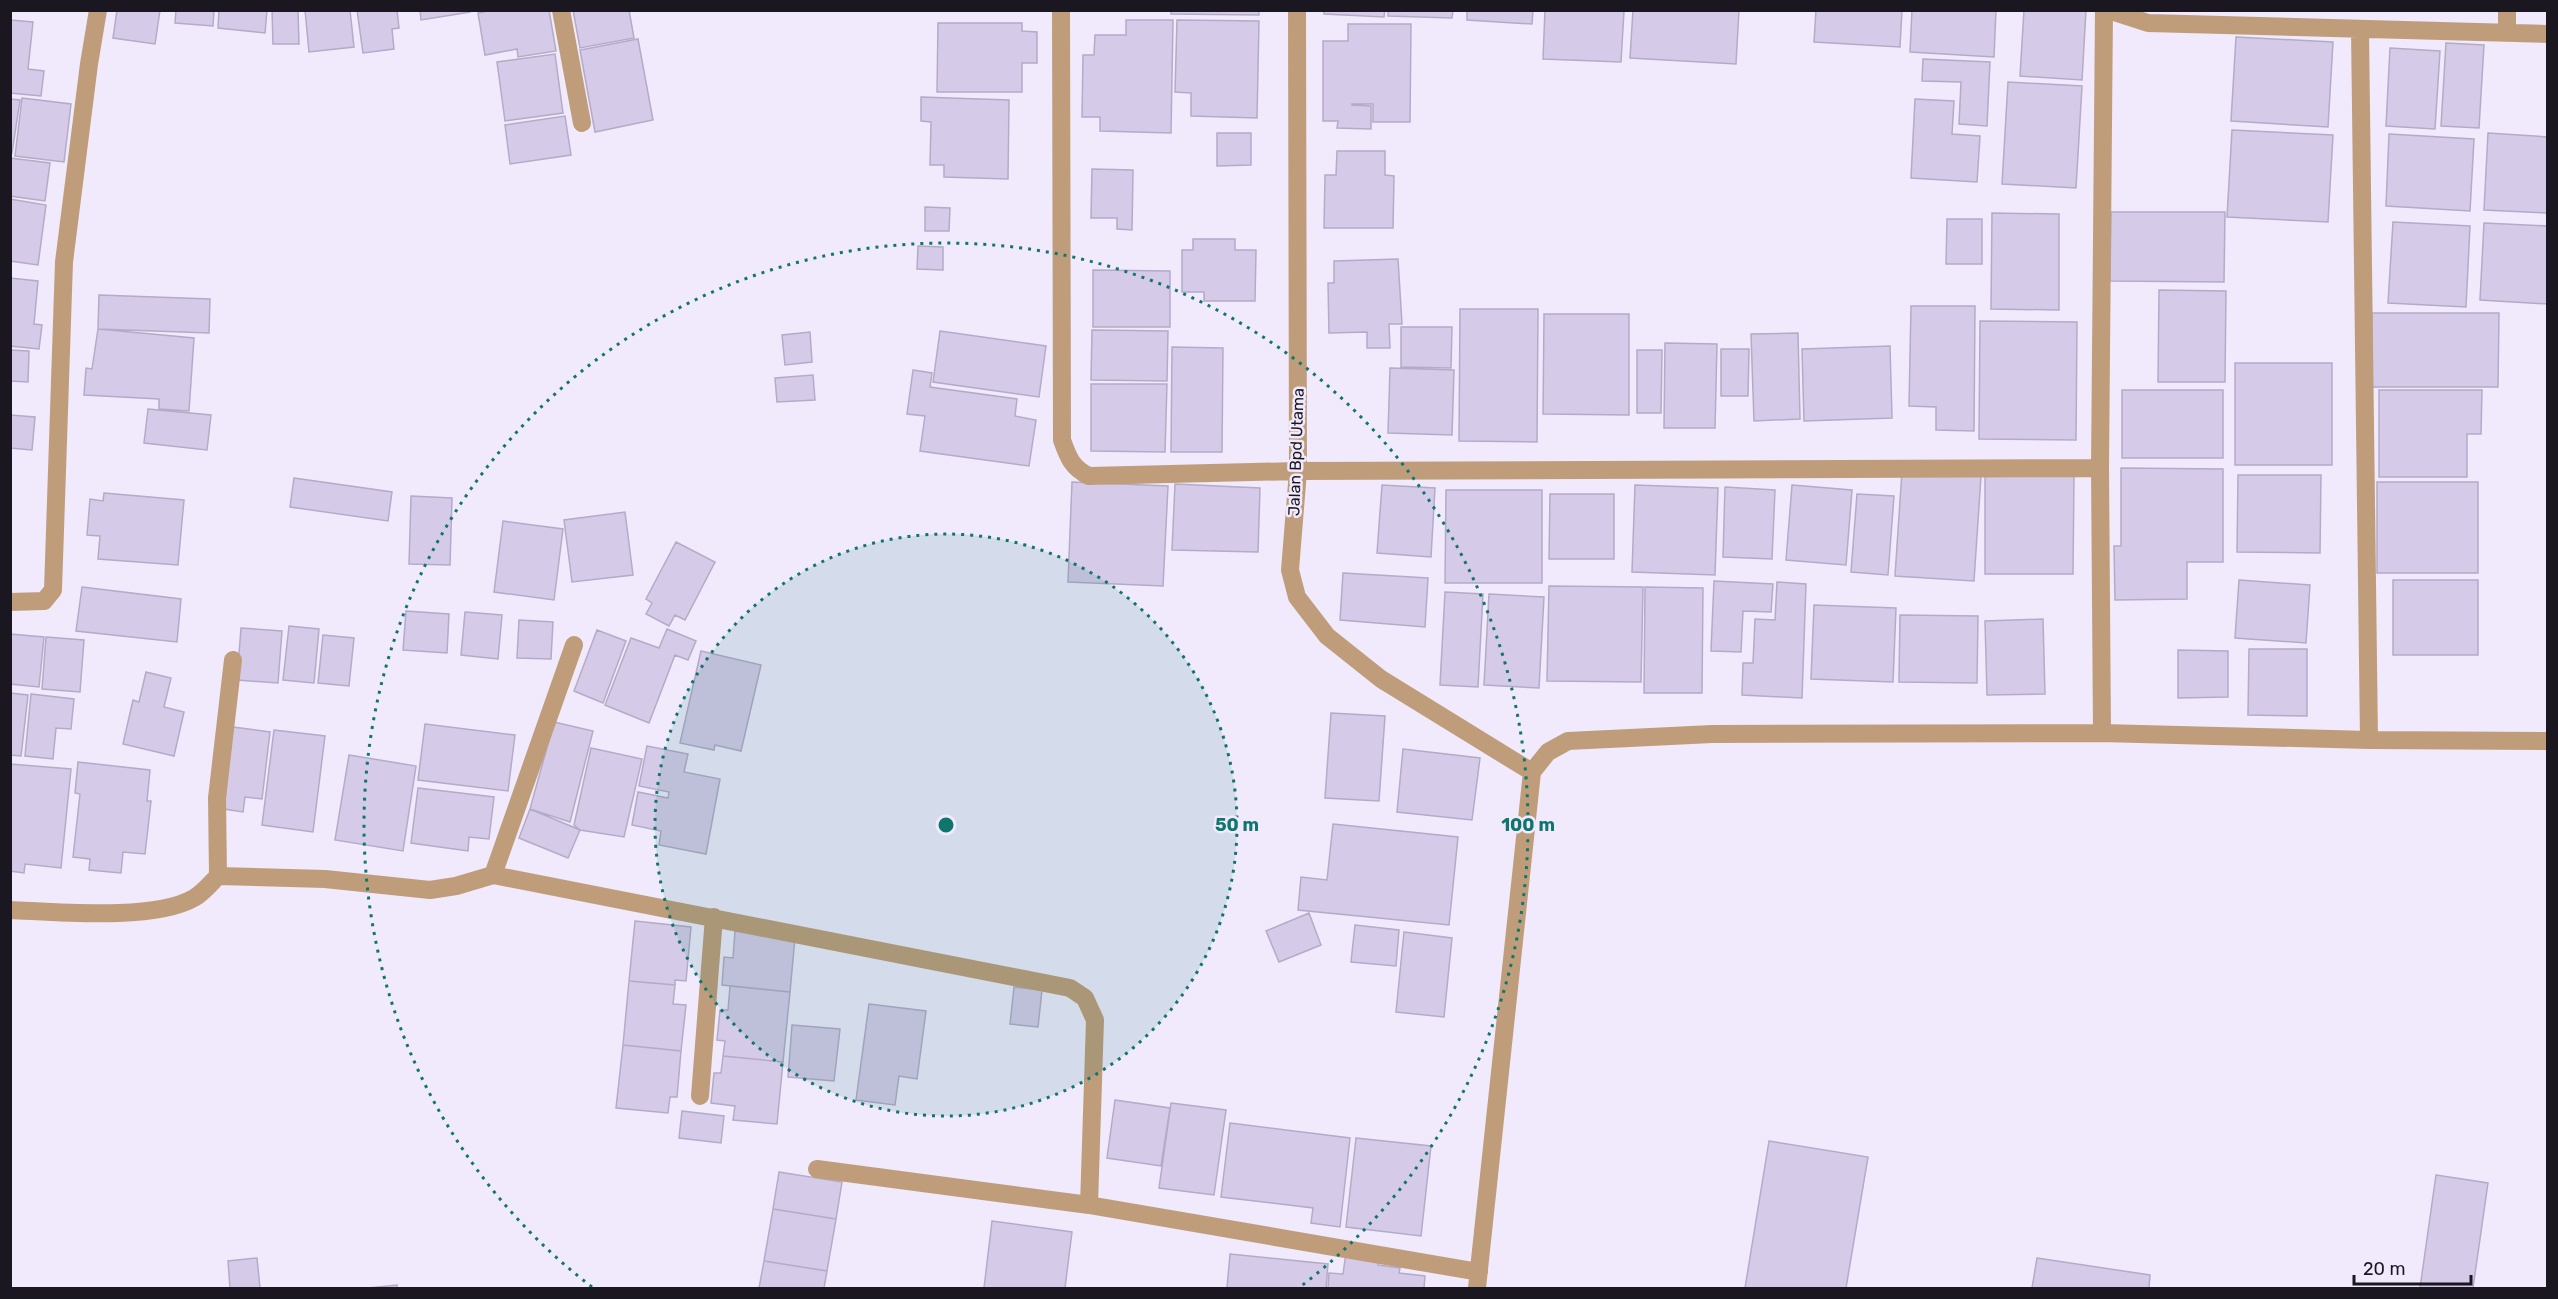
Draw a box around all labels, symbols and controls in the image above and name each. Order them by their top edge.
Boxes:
street label: Jalan Bpd Utama [1284,388,1308,516]
text: 50 m [1215,814,1259,836]
text: 100 m [1501,814,1555,836]
centre of rings [936,815,956,835]
scale bar [2354,1248,2471,1286]
text: 20 m [2363,1258,2405,1280]

